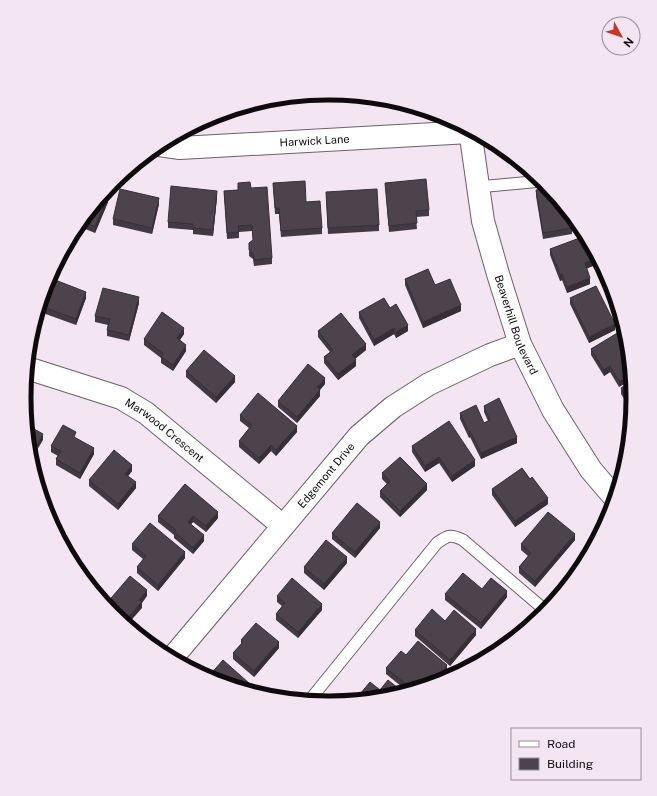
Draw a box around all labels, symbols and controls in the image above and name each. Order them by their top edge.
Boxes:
north arrow [601,16,641,56]
text: N [621,35,636,50]
street label: Harwick Lane [279,133,350,148]
street label: Beaverhill Boulevard [493,273,540,376]
street label: Marwood Crescent [123,396,207,464]
street label: Edgemont Drive [295,440,357,510]
legend [511,728,641,780]
text: Road [547,737,575,751]
text: Building [547,757,593,771]

